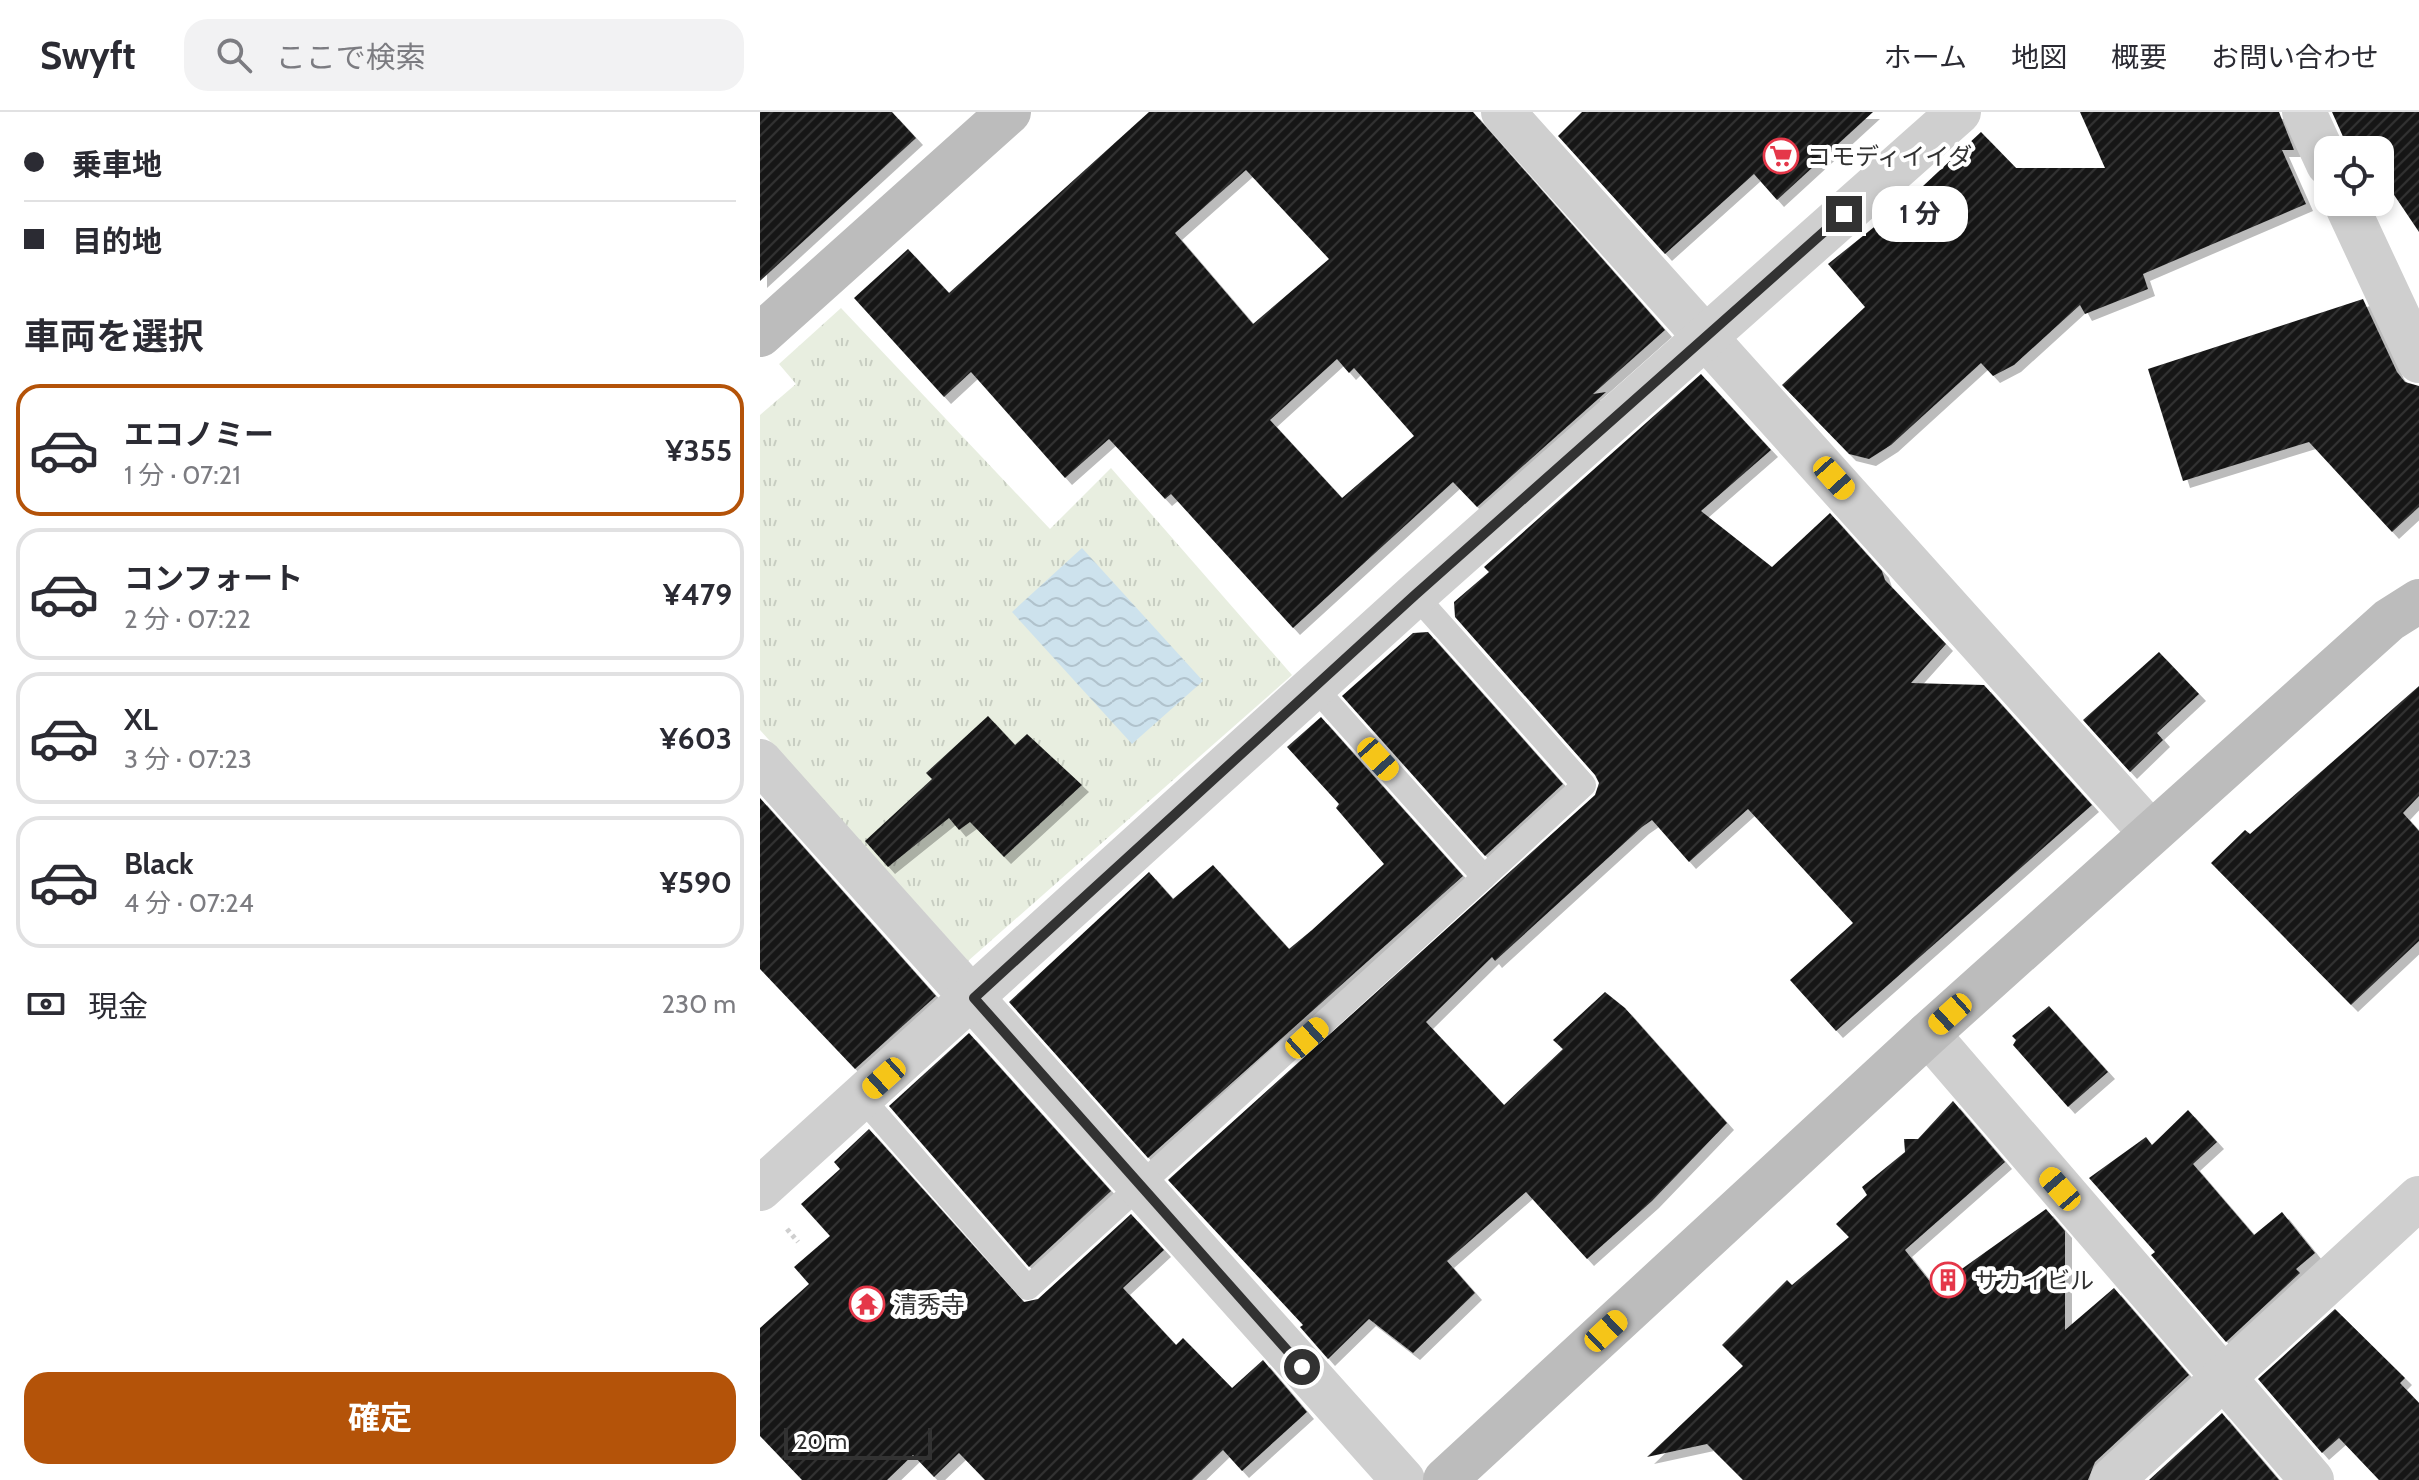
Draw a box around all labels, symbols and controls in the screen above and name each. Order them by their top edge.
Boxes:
search box [184,19,744,91]
text: Swyft [40,32,136,79]
icon: search [212,33,256,77]
text: ここで検索 [276,39,426,76]
text: ホーム [1884,40,1967,74]
text: 地図 [2011,40,2067,74]
text: 概要 [2111,40,2167,74]
text: お問い合わせ [2211,40,2379,74]
map controls [2314,136,2394,216]
button: locate [2314,136,2394,216]
supermarket icon: コモディイイダ [1762,137,1800,175]
place label: コモディイイダ [1807,142,1972,171]
text: 乗車地 [72,146,162,183]
callout: 1 分 [1872,186,1968,242]
route end [1826,196,1862,232]
text: 1 分 [1899,198,1941,230]
text: 目的地 [72,223,162,260]
text: 車両を選択 [24,314,204,358]
icon: car [28,414,100,486]
text: エコノミー [124,416,274,453]
text: ¥355 [665,432,732,469]
car [1809,452,1859,504]
text: 1 分 · 07:21 [124,459,241,491]
icon: car [28,558,100,630]
text: コンフォート [124,560,303,597]
text: ¥479 [663,576,732,613]
text: 2 分 · 07:22 [124,603,251,635]
text: XL [124,701,158,738]
icon: car [28,702,100,774]
text: ¥603 [660,720,732,757]
car [1353,733,1403,785]
text: 3 分 · 07:23 [124,743,252,775]
text: Black [124,845,194,882]
icon: car [28,846,100,918]
text: ¥590 [660,864,732,901]
text: 4 分 · 07:24 [124,887,254,919]
icon: cash [24,982,68,1026]
text: 現金 [88,988,148,1025]
text: 230 m [662,988,736,1020]
car [1924,989,1976,1039]
car [1281,1013,1333,1063]
car [858,1053,910,1103]
car [2035,1163,2085,1215]
building icon: サカイビル [1929,1261,1967,1299]
place label: サカイビル [1974,1266,2094,1295]
temple icon: 清秀寺 [848,1285,886,1323]
place label: 清秀寺 [893,1290,965,1319]
car [1580,1306,1632,1356]
route start [1284,1349,1320,1385]
button: 確定 [24,1372,736,1464]
scale bar [784,1424,932,1460]
text: 20 m [796,1428,847,1455]

